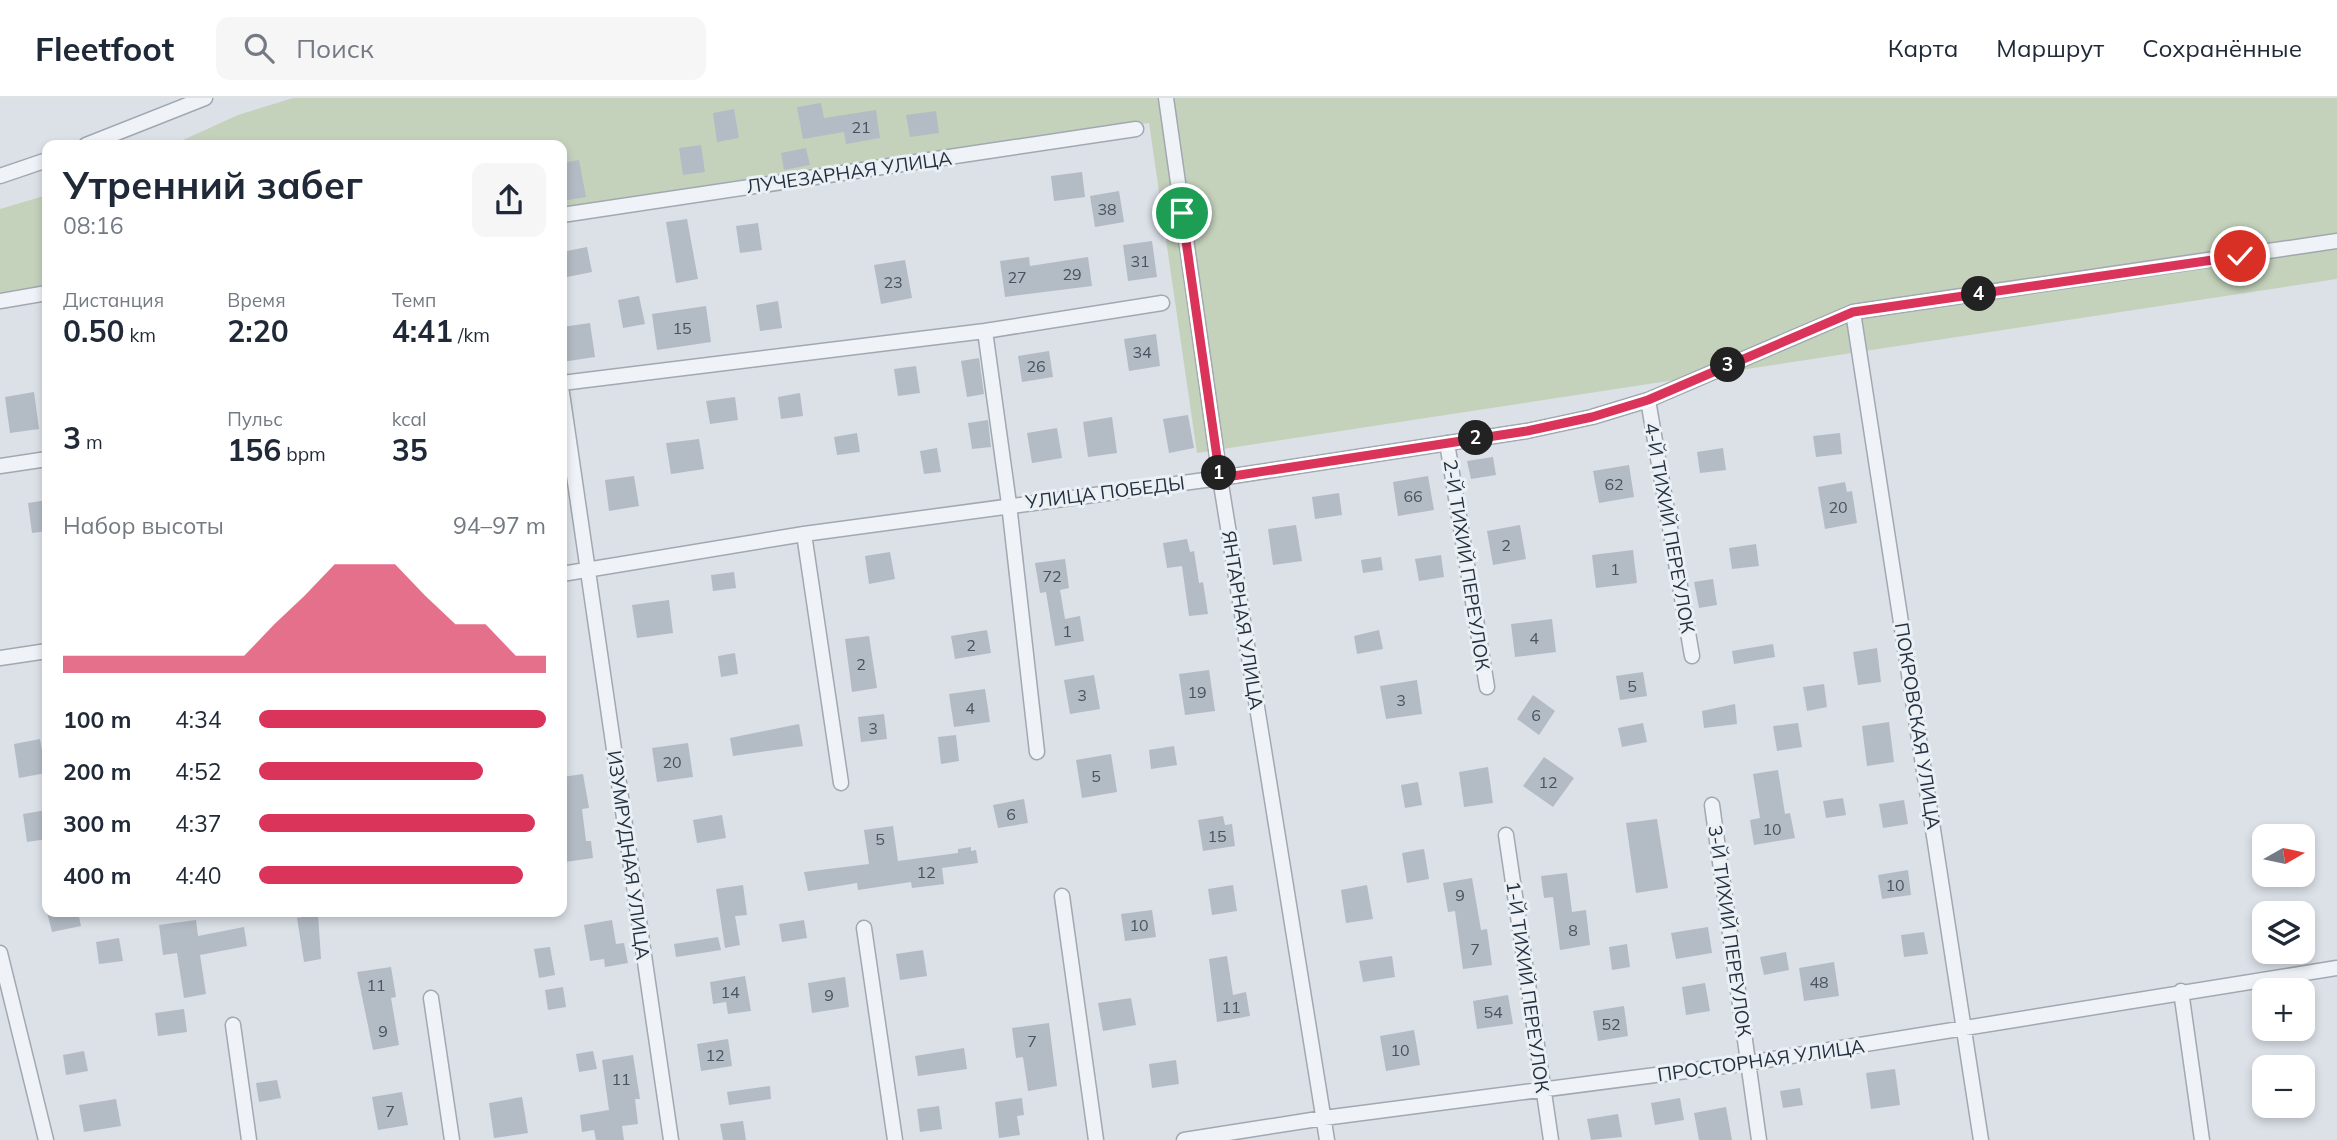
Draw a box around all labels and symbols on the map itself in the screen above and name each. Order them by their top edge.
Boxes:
house number: 21 [851,117,871,137]
street label: ЛУЧЕЗАРНАЯ УЛИЦА [745,146,953,198]
pin [1152,183,1212,243]
house number: 38 [1097,199,1117,219]
pin [2210,226,2270,286]
house number: 31 [1130,251,1150,271]
house number: 29 [1062,264,1082,284]
house number: 27 [1007,267,1027,287]
house number: 23 [883,272,903,292]
pin: 4 [1962,276,1996,312]
house number: 15 [672,318,692,338]
house number: 34 [1132,342,1152,362]
pin: 3 [1710,348,1746,382]
house number: 26 [1026,356,1046,376]
pin: 2 [1458,420,1494,456]
street label: 4-Й ТИХИЙ ПЕРЕУЛОК [1640,421,1700,636]
pin: 1 [1202,456,1236,490]
street label: 2-Й ТИХИЙ ПЕРЕУЛОК [1438,458,1496,673]
street label: УЛИЦА ПОБЕДЫ [1023,470,1186,514]
house number: 62 [1604,474,1624,494]
house number: 66 [1403,486,1423,506]
house number: 20 [1828,497,1848,517]
street label: ЯНТАРНАЯ УЛИЦА [1217,529,1269,711]
house number: 2 [1501,535,1511,555]
house number: 1 [1610,559,1620,579]
house number: 72 [1042,566,1062,586]
house number: 1 [1062,621,1072,641]
street label: ПОКРОВСКАЯ УЛИЦА [1890,621,1946,831]
house number: 4 [1529,628,1539,648]
house number: 2 [966,635,976,655]
house number: 2 [856,654,866,674]
house number: 5 [1627,676,1637,696]
house number: 19 [1187,682,1207,702]
house number: 3 [1077,685,1087,705]
house number: 3 [1396,690,1406,710]
house number: 4 [965,698,975,718]
house number: 6 [1531,705,1541,725]
house number: 3 [868,718,878,738]
street label: ИЗУМРУДНАЯ УЛИЦА [602,749,656,961]
house number: 20 [662,752,682,772]
house number: 5 [1091,766,1101,786]
house number: 12 [1538,772,1558,792]
house number: 6 [1006,804,1016,824]
house number: 10 [1762,819,1782,839]
street label: 3-Й ТИХИЙ ПЕРЕУЛОК [1703,824,1757,1039]
north arrow [2252,824,2315,887]
house number: 15 [1207,826,1227,846]
house number: 5 [875,829,885,849]
house number: 12 [916,862,936,882]
house number: 10 [1885,875,1905,895]
street label: 1-Й ТИХИЙ ПЕРЕУЛОК [1501,880,1555,1095]
house number: 9 [1455,885,1465,905]
house number: 10 [1129,915,1149,935]
house number: 8 [1568,920,1578,940]
house number: 7 [1470,939,1480,959]
house number: 48 [1809,972,1829,992]
house number: 11 [366,975,386,995]
house number: 14 [720,982,740,1002]
house number: 9 [824,985,834,1005]
house number: 11 [1221,997,1241,1017]
house number: 54 [1483,1002,1503,1022]
house number: 52 [1601,1014,1621,1034]
house number: 9 [378,1021,388,1041]
house number: 7 [1027,1031,1037,1051]
street label: ПРОСТОРНАЯ УЛИЦА [1656,1034,1866,1086]
house number: 10 [1390,1040,1410,1060]
house number: 12 [705,1045,725,1065]
house number: 11 [611,1069,631,1089]
house number: 7 [385,1101,395,1121]

